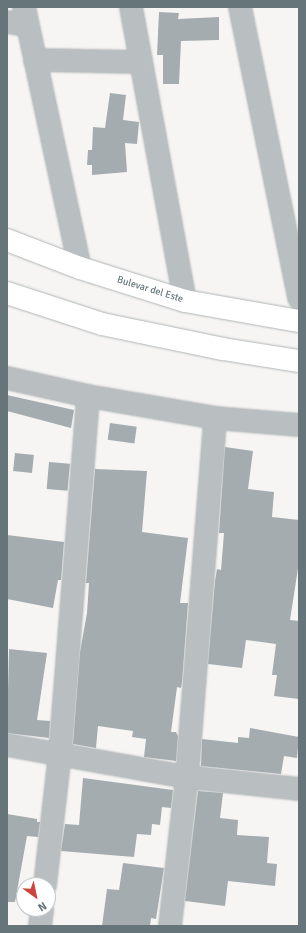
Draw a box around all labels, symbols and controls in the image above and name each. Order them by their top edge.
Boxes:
street label: Bulevar del Este [115,274,185,306]
north arrow [16,877,56,917]
text: N [36,899,49,914]

